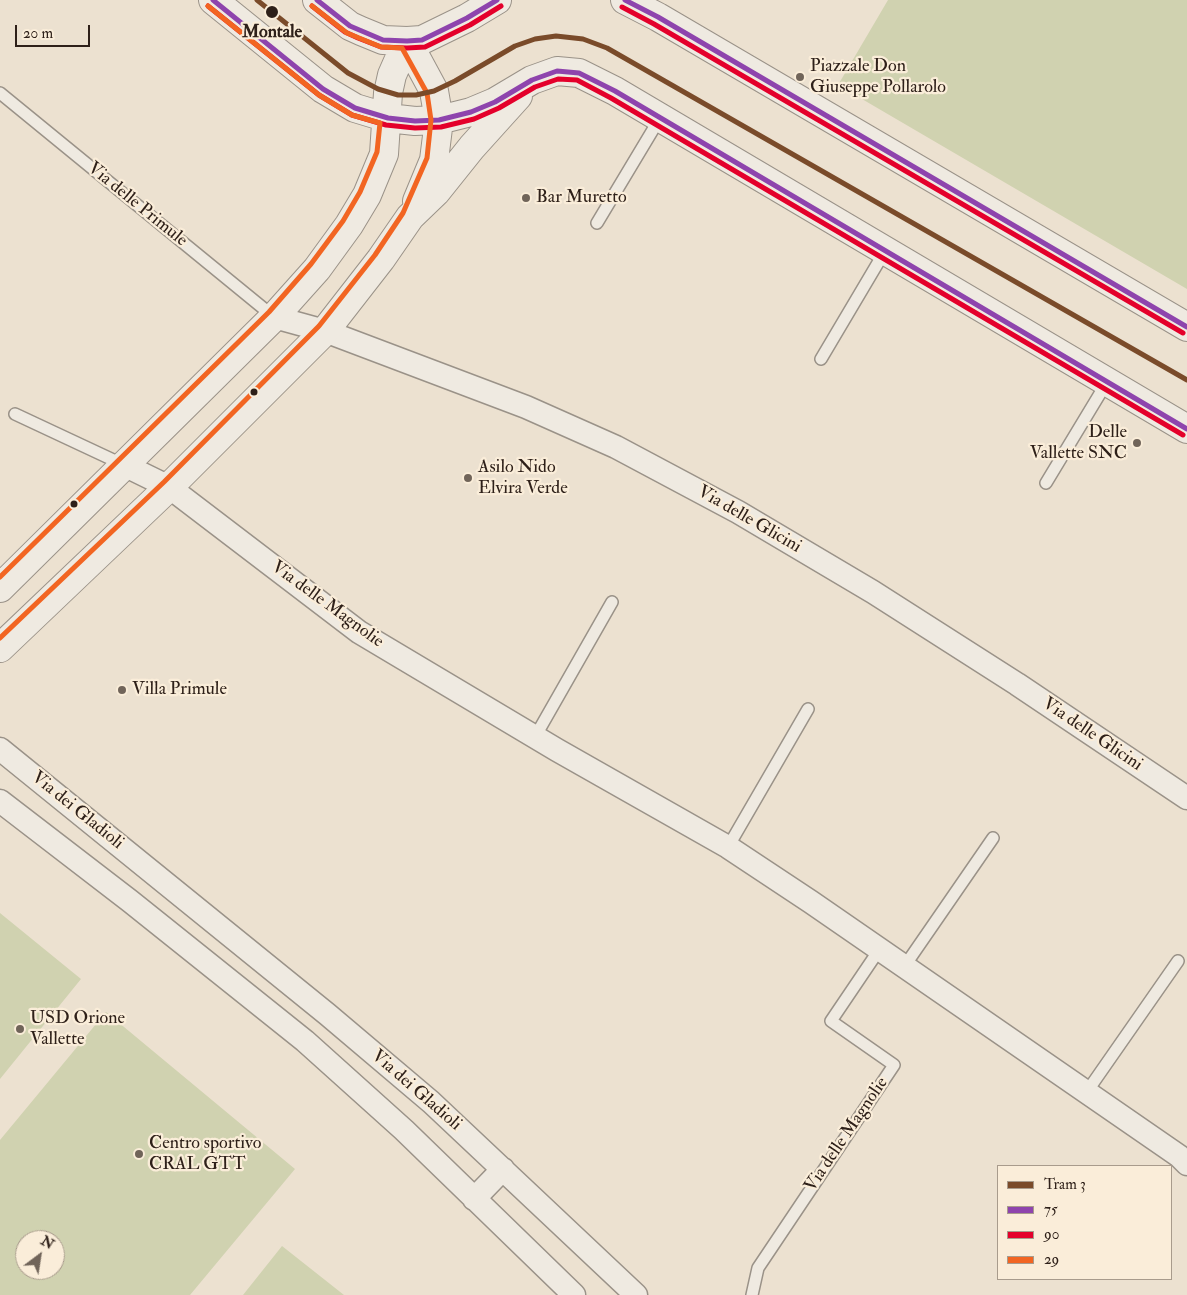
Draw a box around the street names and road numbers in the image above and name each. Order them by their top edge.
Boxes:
street label: Via delle Primule [83,158,191,252]
street label: Via delle Glicini [693,482,805,558]
street label: Via delle Magnolie [267,557,387,653]
street label: Via delle Glicini [1038,694,1146,776]
street label: Via dei Gladioli [27,767,127,855]
street label: Via dei Gladioli [367,1046,465,1136]
street label: Via delle Magnolie [801,1074,893,1196]

